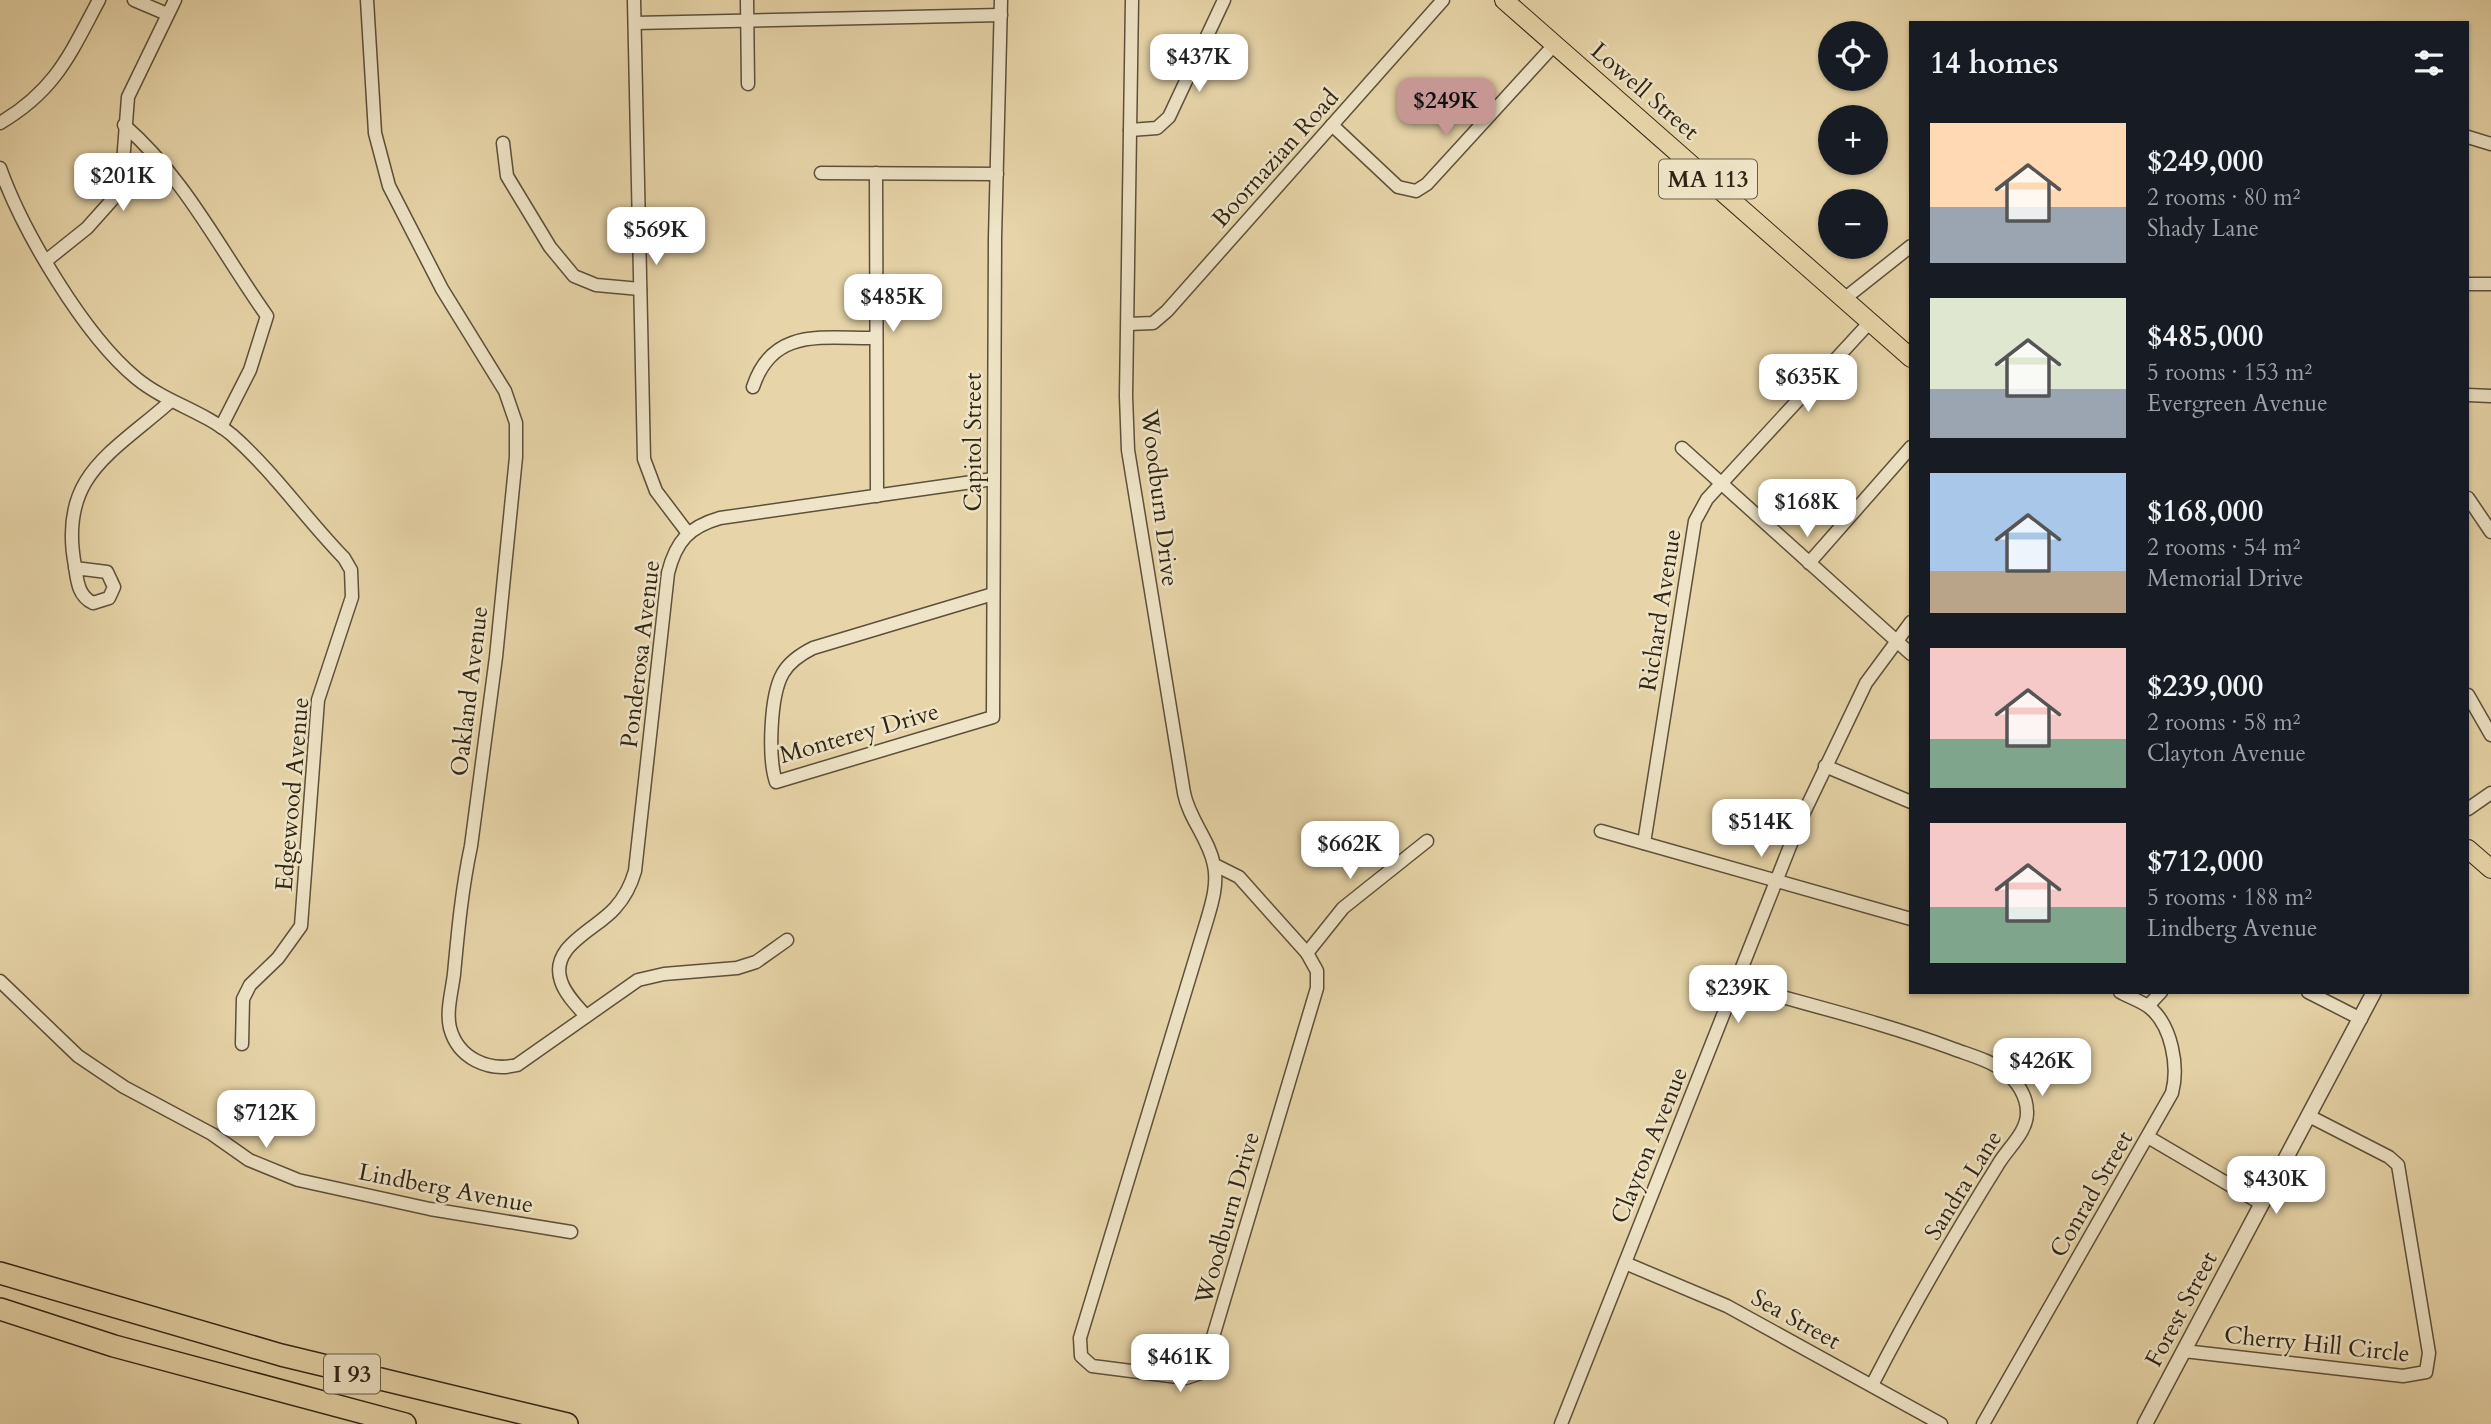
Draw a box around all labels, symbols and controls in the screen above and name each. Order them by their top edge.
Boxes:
map controls [1818,21,1888,259]
button: locate [1818,21,1888,91]
pin: $437K [1150,34,1248,94]
street label: Lowell Street [1583,35,1706,148]
text: $437K [1166,41,1232,72]
text: 14 homes [1930,43,2059,84]
icon: filters [2410,44,2448,82]
pin: $249K [1397,78,1495,138]
street label: Boornazian Road [1204,82,1347,235]
text: $249K [1413,85,1479,116]
button: + [1818,105,1888,175]
text: $249,000 [2147,141,2263,182]
icon: home [1986,151,2070,235]
pin: $201K [74,154,172,213]
text: $201K [90,160,156,191]
road number: MA 113 [1659,160,1757,198]
text: 2 rooms · 80 m² [2147,182,2300,213]
button: − [1818,189,1888,259]
pin: $569K [607,208,705,267]
text: Shady Lane [2147,213,2259,244]
text: $569K [623,214,689,245]
pin: $485K [844,274,942,334]
text: $485K [860,281,926,312]
text: $485,000 [2147,316,2263,357]
icon: home [1986,326,2070,410]
pin: $635K [1759,354,1857,414]
text: 5 rooms · 153 m² [2147,357,2312,388]
text: $635K [1775,361,1841,392]
street label: Capitol Street [957,372,990,512]
text: Evergreen Avenue [2147,388,2328,419]
street label: Woodburn Drive [1132,407,1187,588]
pin: $168K [1758,480,1856,539]
text: $168K [1774,486,1840,517]
text: $168,000 [2147,491,2263,532]
icon: home [1986,501,2070,585]
street label: Richard Avenue [1631,527,1690,693]
text: 2 rooms · 54 m² [2147,532,2300,563]
street label: Ponderosa Avenue [613,558,668,750]
text: Memorial Drive [2147,563,2303,594]
street label: Oakland Avenue [443,604,496,778]
text: $239,000 [2147,666,2263,707]
icon: home [1986,676,2070,760]
street label: Monterey Drive [776,695,943,772]
street label: Edgewood Avenue [268,696,317,892]
text: 2 rooms · 58 m² [2147,707,2300,738]
text: Clayton Avenue [2147,738,2306,769]
pin: $514K [1712,800,1810,859]
text: $514K [1728,806,1794,837]
pin: $662K [1301,822,1399,881]
text: $662K [1317,828,1383,859]
text: $712,000 [2147,841,2263,882]
icon: home [1986,851,2070,935]
text: 5 rooms · 188 m² [2147,882,2312,913]
text: Lindberg Avenue [2147,913,2318,944]
pin: $239K [1689,965,1787,1025]
text: $239K [1705,972,1771,1003]
pin: $426K [1993,1038,2091,1098]
text: $426K [2009,1045,2075,1076]
street label: Clayton Avenue [1603,1062,1696,1228]
pin: $712K [217,1090,315,1150]
text: $712K [233,1097,299,1128]
street label: Sandra Lane [1917,1124,2010,1247]
street label: Conrad Street [2042,1125,2141,1264]
street label: Woodburn Drive [1187,1128,1268,1309]
street label: Lindberg Avenue [355,1155,536,1222]
pin: $430K [2227,1156,2325,1216]
text: $430K [2243,1163,2309,1194]
street label: Forest Street [2137,1245,2226,1373]
street label: Sea Street [1745,1281,1847,1358]
street label: Cherry Hill Circle [2223,1318,2411,1371]
pin: $461K [1131,1334,1229,1394]
text: $461K [1147,1341,1213,1372]
road number: I 93 [324,1354,380,1394]

